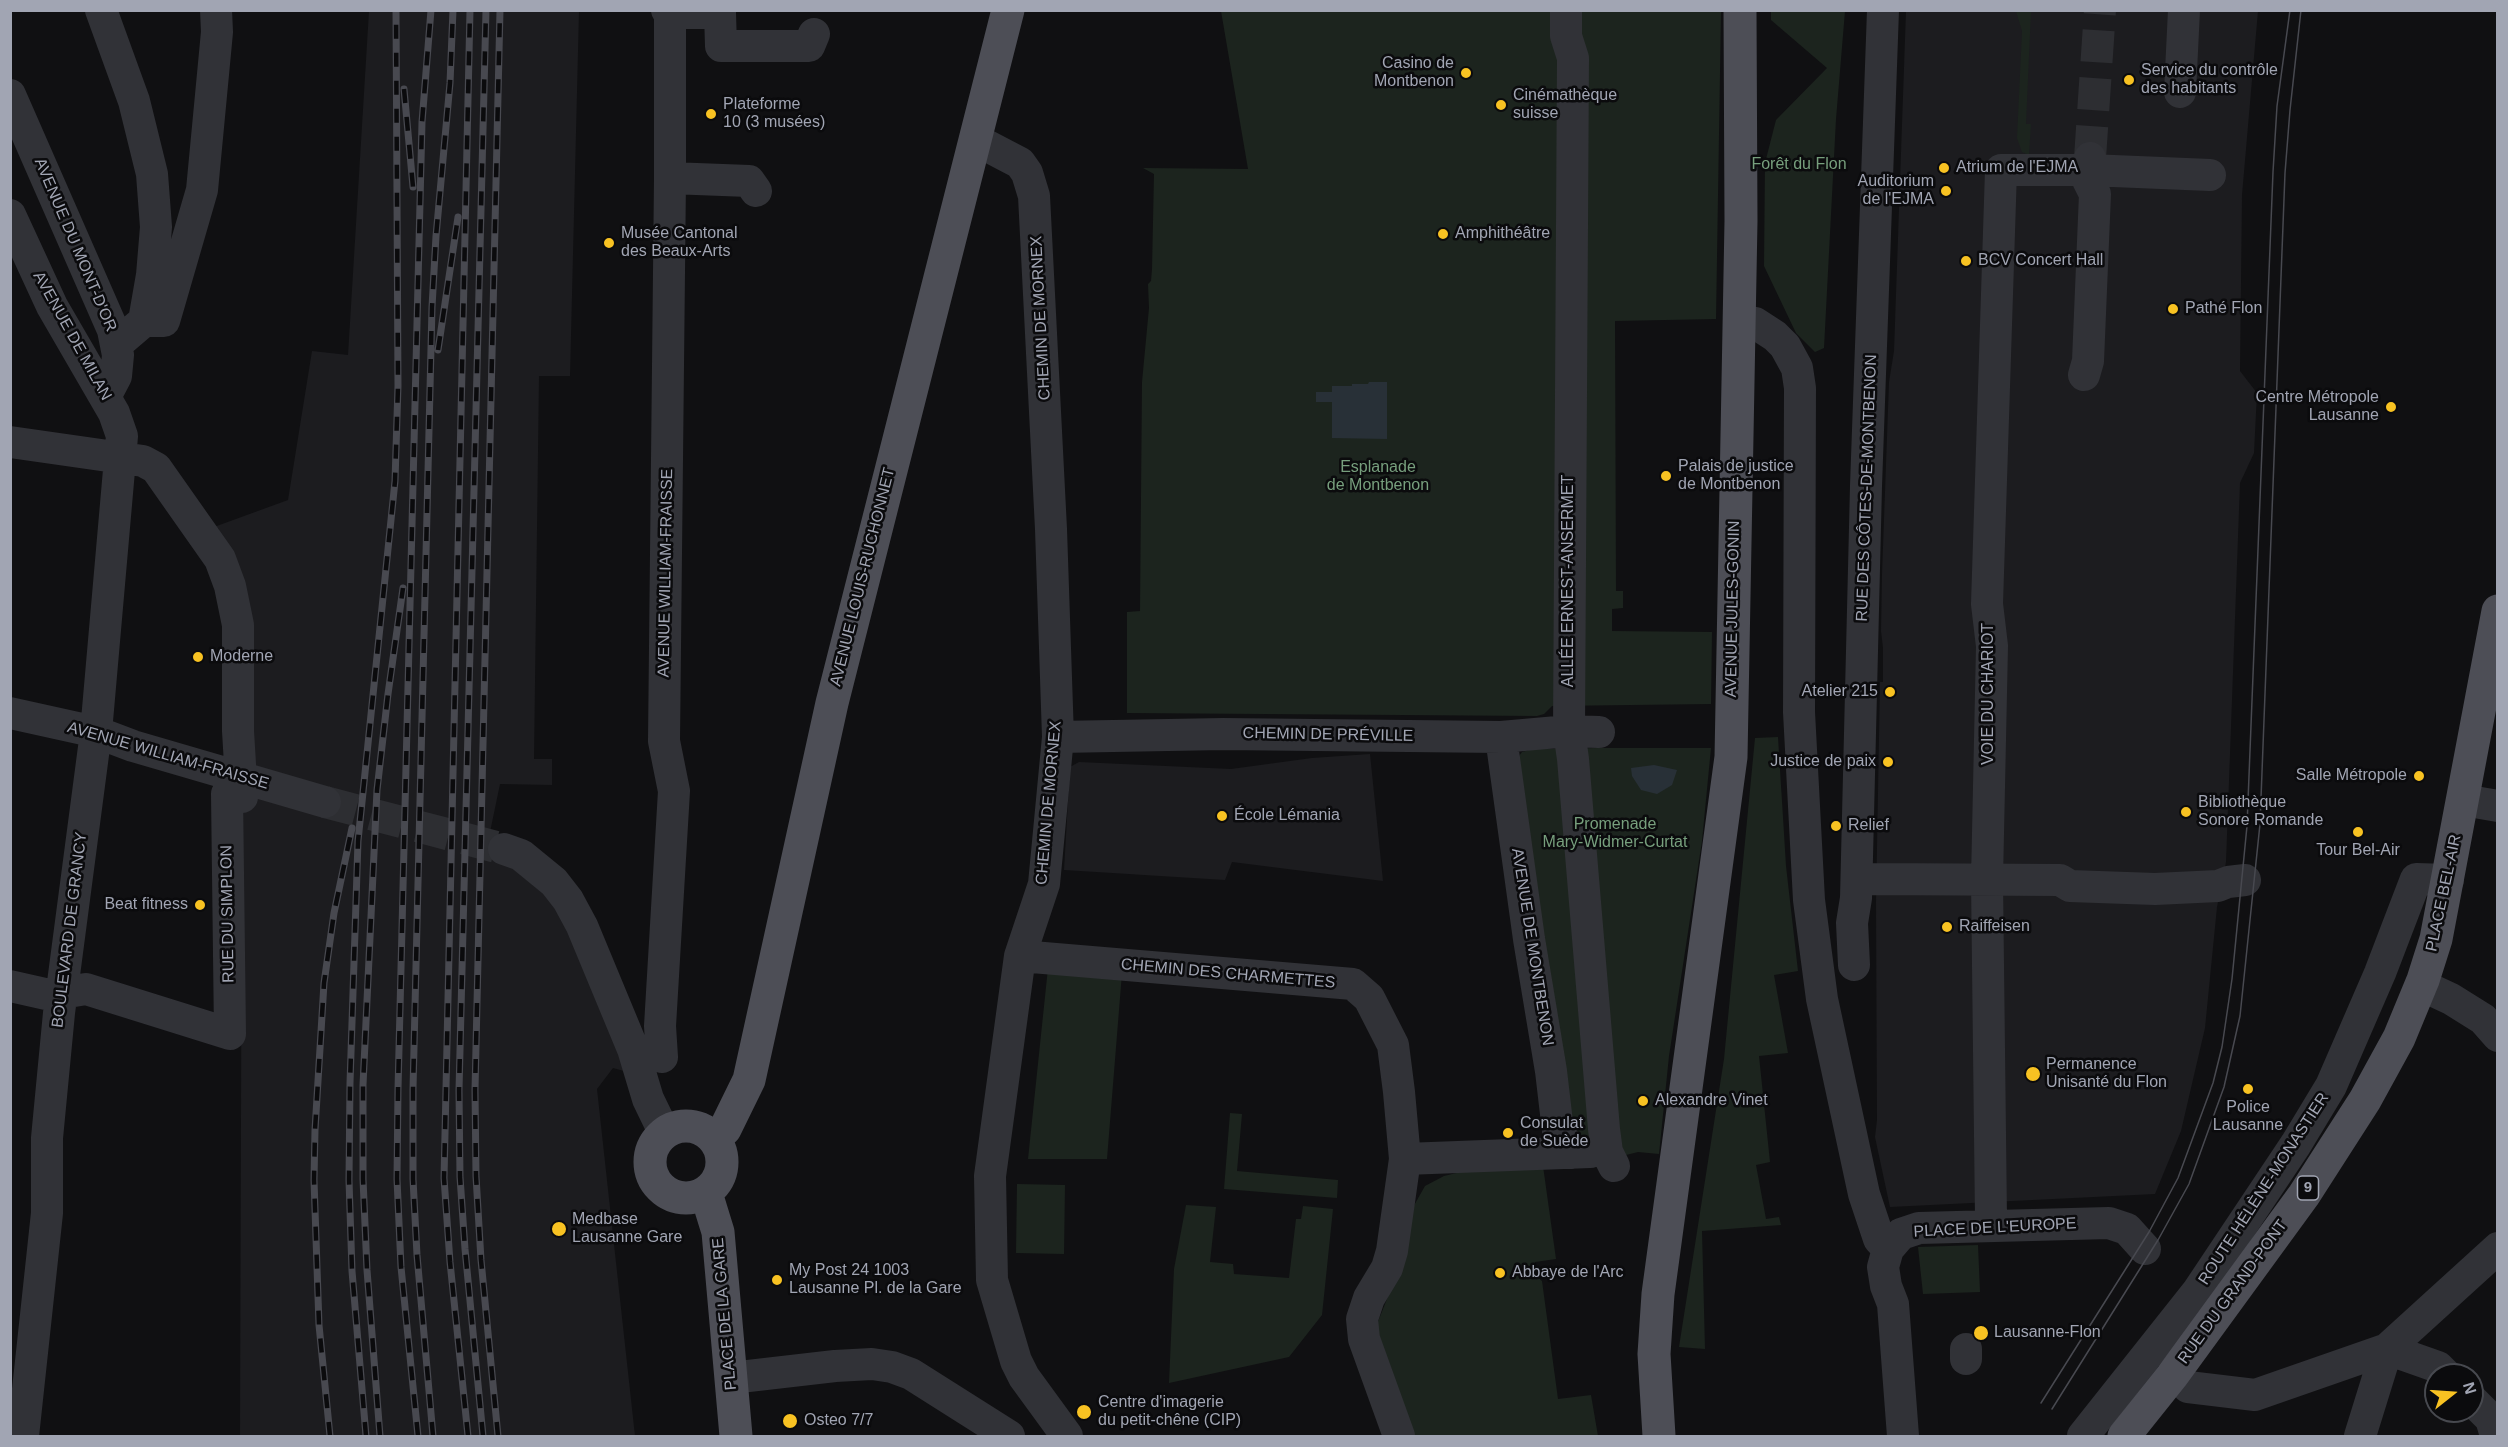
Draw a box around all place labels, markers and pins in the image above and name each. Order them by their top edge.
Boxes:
place label: Casino de Montbenon [1374,54,1454,92]
place label: Service du contrôle des habitants [2141,61,2278,99]
marker: Casino de Montbenon [1459,66,1473,80]
marker: Service du contrôle des habitants [2122,73,2136,87]
place label: Cinémathèque suisse [1513,86,1617,124]
place label: Plateforme 10 (3 musées) [723,95,825,133]
marker: Cinémathèque suisse [1494,98,1508,112]
marker: Plateforme 10 (3 musées) [704,107,718,121]
place label: Atrium de l'EJMA [1956,158,2078,178]
marker: Atrium de l'EJMA [1937,161,1951,175]
place label: Auditorium de l'EJMA [1858,172,1934,210]
marker: Auditorium de l'EJMA [1939,184,1953,198]
place label: Musée Cantonal des Beaux-Arts [621,224,738,262]
place label: Amphithéâtre [1455,224,1550,244]
marker: Amphithéâtre [1436,227,1450,241]
marker: Musée Cantonal des Beaux-Arts [602,236,616,250]
place label: BCV Concert Hall [1978,251,2103,271]
marker: BCV Concert Hall [1959,254,1973,268]
place label: Pathé Flon [2185,299,2262,319]
marker: Pathé Flon [2166,302,2180,316]
place label: Centre Métropole Lausanne [2255,388,2379,426]
marker: Centre Métropole Lausanne [2384,400,2398,414]
place label: Palais de justice de Montbenon [1678,457,1794,495]
marker: Palais de justice de Montbenon [1659,469,1673,483]
place label: Moderne [210,647,273,667]
marker: Moderne [191,650,205,664]
place label: Atelier 215 [1802,682,1878,702]
marker: Atelier 215 [1883,685,1897,699]
place label: Justice de paix [1770,752,1876,772]
marker: Justice de paix [1881,755,1895,769]
place label: Salle Métropole [2296,766,2407,786]
marker: Salle Métropole [2412,769,2426,783]
place label: Bibliothèque Sonore Romande [2198,793,2323,831]
marker: Bibliothèque Sonore Romande [2179,805,2193,819]
place label: École Lémania [1234,806,1340,826]
marker: École Lémania [1215,809,1229,823]
place label: Relief [1848,816,1889,836]
marker: Relief [1829,819,1843,833]
marker: Tour Bel-Air [2351,825,2365,839]
place label: Tour Bel-Air [2316,841,2400,861]
place label: Beat fitness [104,895,188,915]
marker: Beat fitness [193,898,207,912]
place label: Raiffeisen [1959,917,2030,937]
marker: Raiffeisen [1940,920,1954,934]
place label: Permanence Unisanté du Flon [2046,1055,2167,1093]
marker: Permanence Unisanté du Flon [2024,1065,2042,1083]
marker: Police Lausanne [2241,1082,2255,1096]
place label: Alexandre Vinet [1655,1091,1768,1111]
marker: Alexandre Vinet [1636,1094,1650,1108]
place label: Police Lausanne [2213,1098,2283,1136]
place label: Consulat de Suède [1520,1114,1589,1152]
marker: Consulat de Suède [1501,1126,1515,1140]
place label: Medbase Lausanne Gare [572,1210,682,1248]
marker: Medbase Lausanne Gare [550,1220,568,1238]
place label: My Post 24 1003 Lausanne Pl. de la Gare [789,1261,962,1299]
place label: Abbaye de l'Arc [1512,1263,1624,1283]
marker: Abbaye de l'Arc [1493,1266,1507,1280]
marker: My Post 24 1003 Lausanne Pl. de la Gare [770,1273,784,1287]
place label: Lausanne-Flon [1994,1323,2101,1343]
marker: Lausanne-Flon [1972,1324,1990,1342]
place label: Centre d'imagerie du petit-chêne (CIP) [1098,1393,1241,1431]
marker: Centre d'imagerie du petit-chêne (CIP) [1075,1403,1093,1421]
place label: Osteo 7/7 [804,1411,873,1431]
marker: Osteo 7/7 [781,1412,799,1430]

